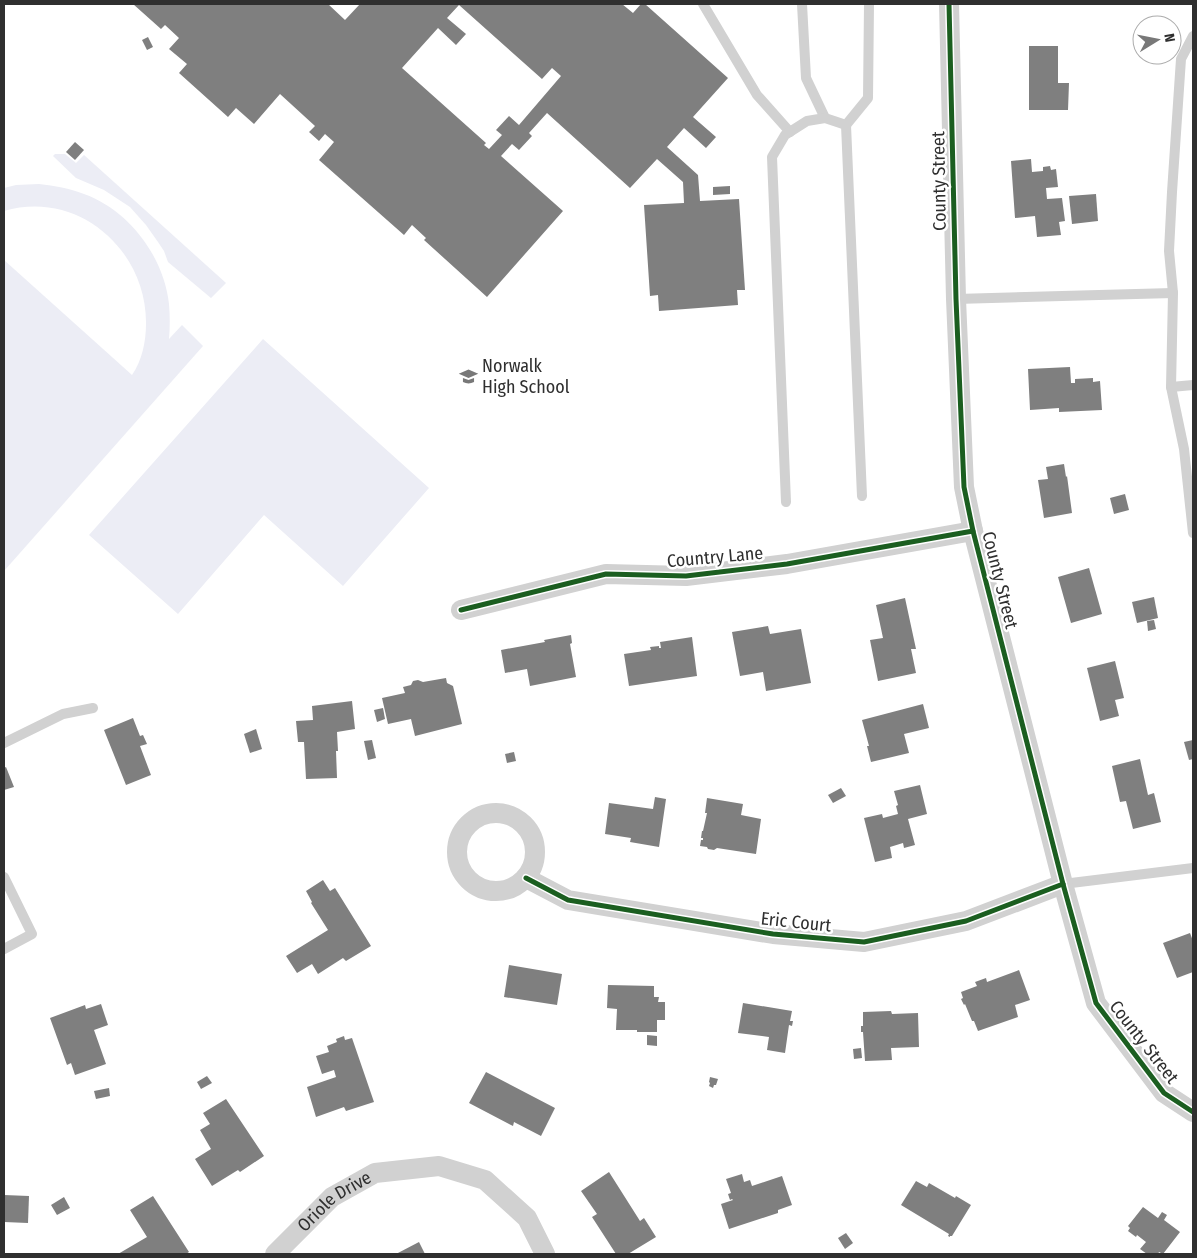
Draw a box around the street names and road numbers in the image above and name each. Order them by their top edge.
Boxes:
street label: County Street [927,131,951,231]
street label: County Street [977,529,1023,631]
street label: Country Lane [666,542,764,572]
street label: Eric Court [760,907,832,937]
street label: County Street [1105,996,1183,1088]
street label: Oriole Drive [293,1166,375,1236]

